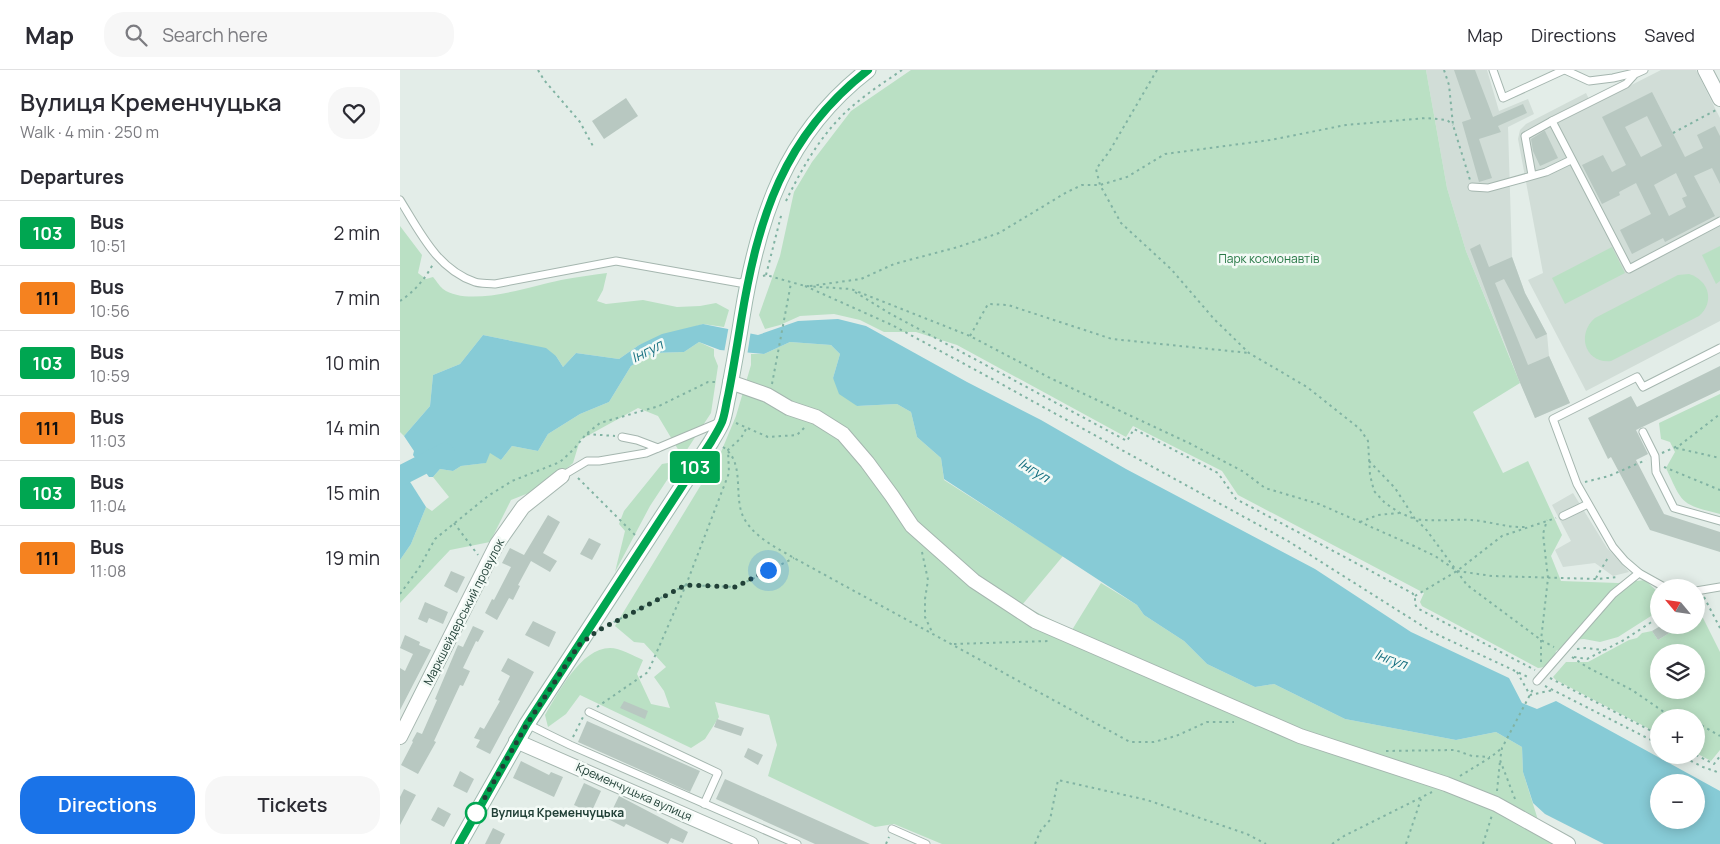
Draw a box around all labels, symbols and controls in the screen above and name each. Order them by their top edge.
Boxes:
search box [104,12,454,57]
text: Map [25,18,74,51]
icon: search [122,21,150,49]
text: Search here [162,22,268,48]
text: Map [1467,23,1503,47]
text: Directions [1531,23,1616,47]
text: Saved [1644,23,1695,47]
text: Вулиця Кременчуцька [20,85,282,118]
button: heart [328,87,380,139]
text: Walk · 4 min · 250 m [20,121,159,143]
text: Departures [20,164,124,190]
text: Bus [90,209,124,235]
text: 2 min [334,220,380,246]
text: 103 [32,221,63,245]
text: 10:51 [90,235,126,257]
park label: Парк космонавтів [1219,250,1320,267]
text: Bus [90,274,124,300]
text: 7 min [335,285,380,311]
text: 111 [36,286,59,310]
text: 10:56 [90,300,130,322]
water label: Інгул [628,334,667,367]
text: Bus [90,339,124,365]
text: 10 min [325,350,380,376]
text: 103 [32,351,63,375]
text: 10:59 [90,365,130,387]
text: Bus [90,404,124,430]
text: 14 min [326,415,380,441]
text: 111 [36,416,59,440]
text: 11:03 [90,430,126,452]
line badge: 103 [666,451,724,483]
water label: Інгул [1015,453,1054,487]
text: 103 [680,455,710,479]
text: Bus [90,469,124,495]
text: 15 min [326,480,380,506]
text: 103 [32,481,63,505]
text: 11:04 [90,495,126,517]
text: Bus [90,534,124,560]
street label: Маркшейдерський провулок [419,535,509,688]
text: 19 min [325,545,380,571]
text: 111 [36,546,59,570]
your location [756,558,781,583]
text: 11:08 [90,560,126,582]
north arrow [1650,579,1705,634]
map controls [1650,579,1705,829]
water label: Інгул [1372,644,1411,673]
button: layers [1650,644,1705,699]
button: + [1650,709,1705,764]
street label: Кременчуцька вулиця [573,758,695,825]
button: − [1650,774,1705,829]
button: Directions [20,776,195,834]
button: Tickets [205,776,380,834]
marker: Вулиця Кременчуцька [465,802,487,824]
place label: Вулиця Кременчуцька [491,804,624,821]

